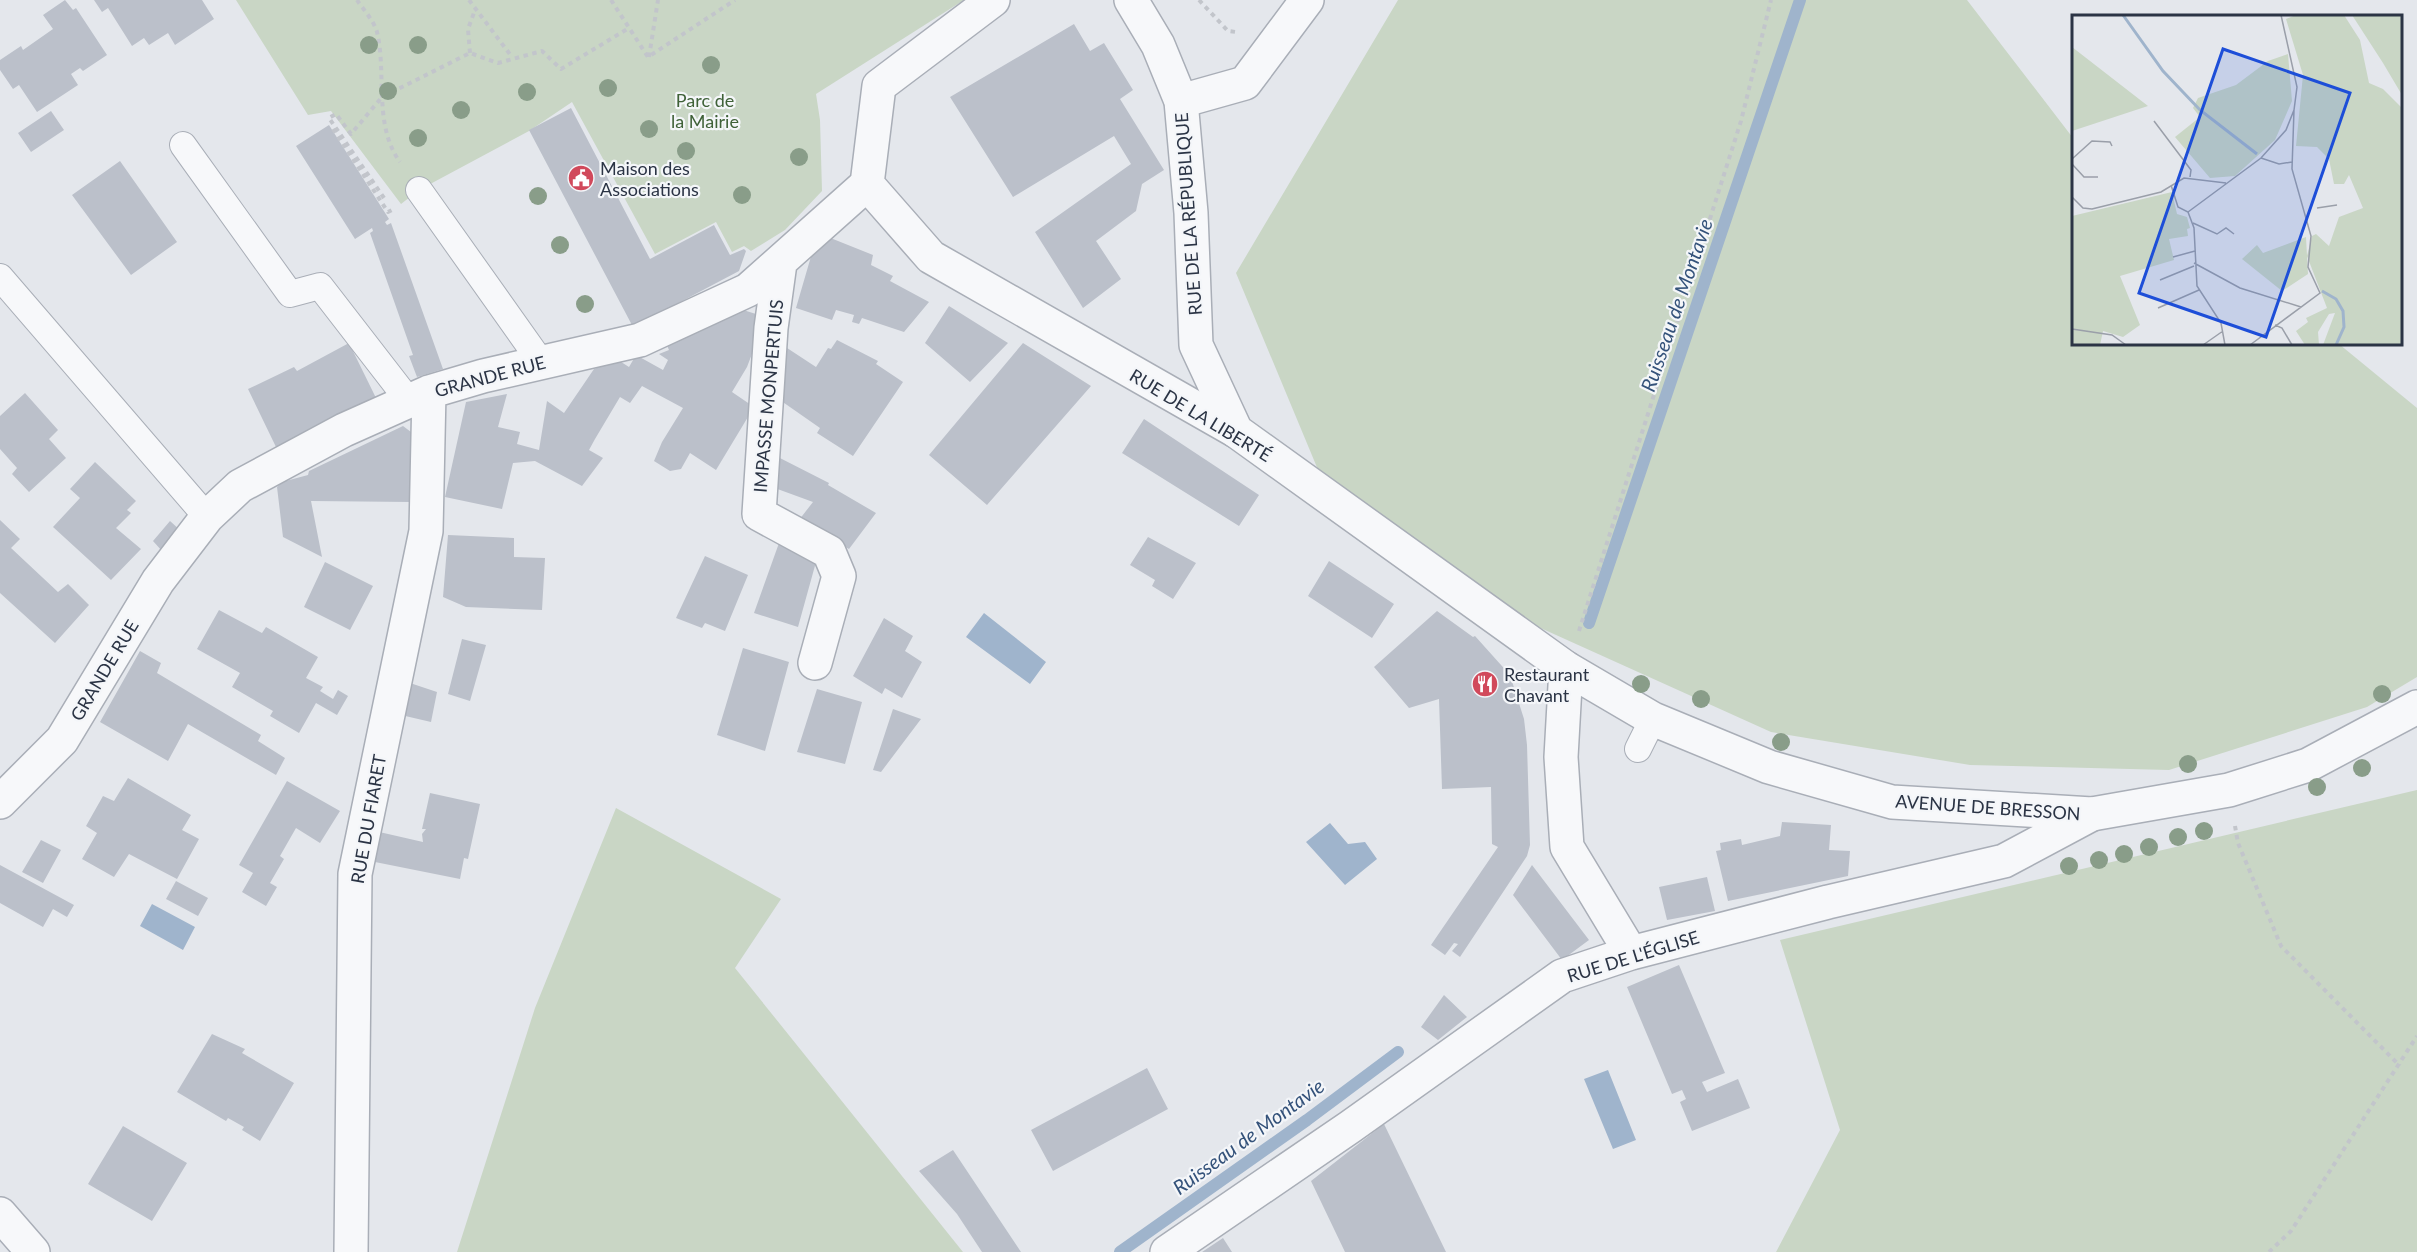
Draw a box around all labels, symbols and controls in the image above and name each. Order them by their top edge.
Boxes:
inset map [2072,15,2402,345]
park label: Parc de la Mairie [671,89,739,132]
street label: RUE DE LA RÉPUBLIQUE [1170,112,1206,316]
place label: Maison des Associations [600,157,699,200]
public building icon: Maison des Associations [566,163,596,193]
water label: Ruisseau de Montavie [1635,215,1717,395]
street label: IMPASSE MONPERTUIS [749,298,787,494]
street label: GRANDE RUE [432,351,548,401]
street label: RUE DE LA LIBERTÉ [1126,364,1276,466]
street label: GRANDE RUE [65,616,143,724]
place label: Restaurant Chavant [1504,663,1590,706]
restaurant icon: Restaurant Chavant [1470,669,1500,699]
street label: RUE DU FIARET [346,752,390,885]
street label: AVENUE DE BRESSON [1895,790,2081,824]
street label: RUE DE L'ÉGLISE [1564,925,1702,987]
water label: Ruisseau de Montavie [1168,1073,1328,1199]

